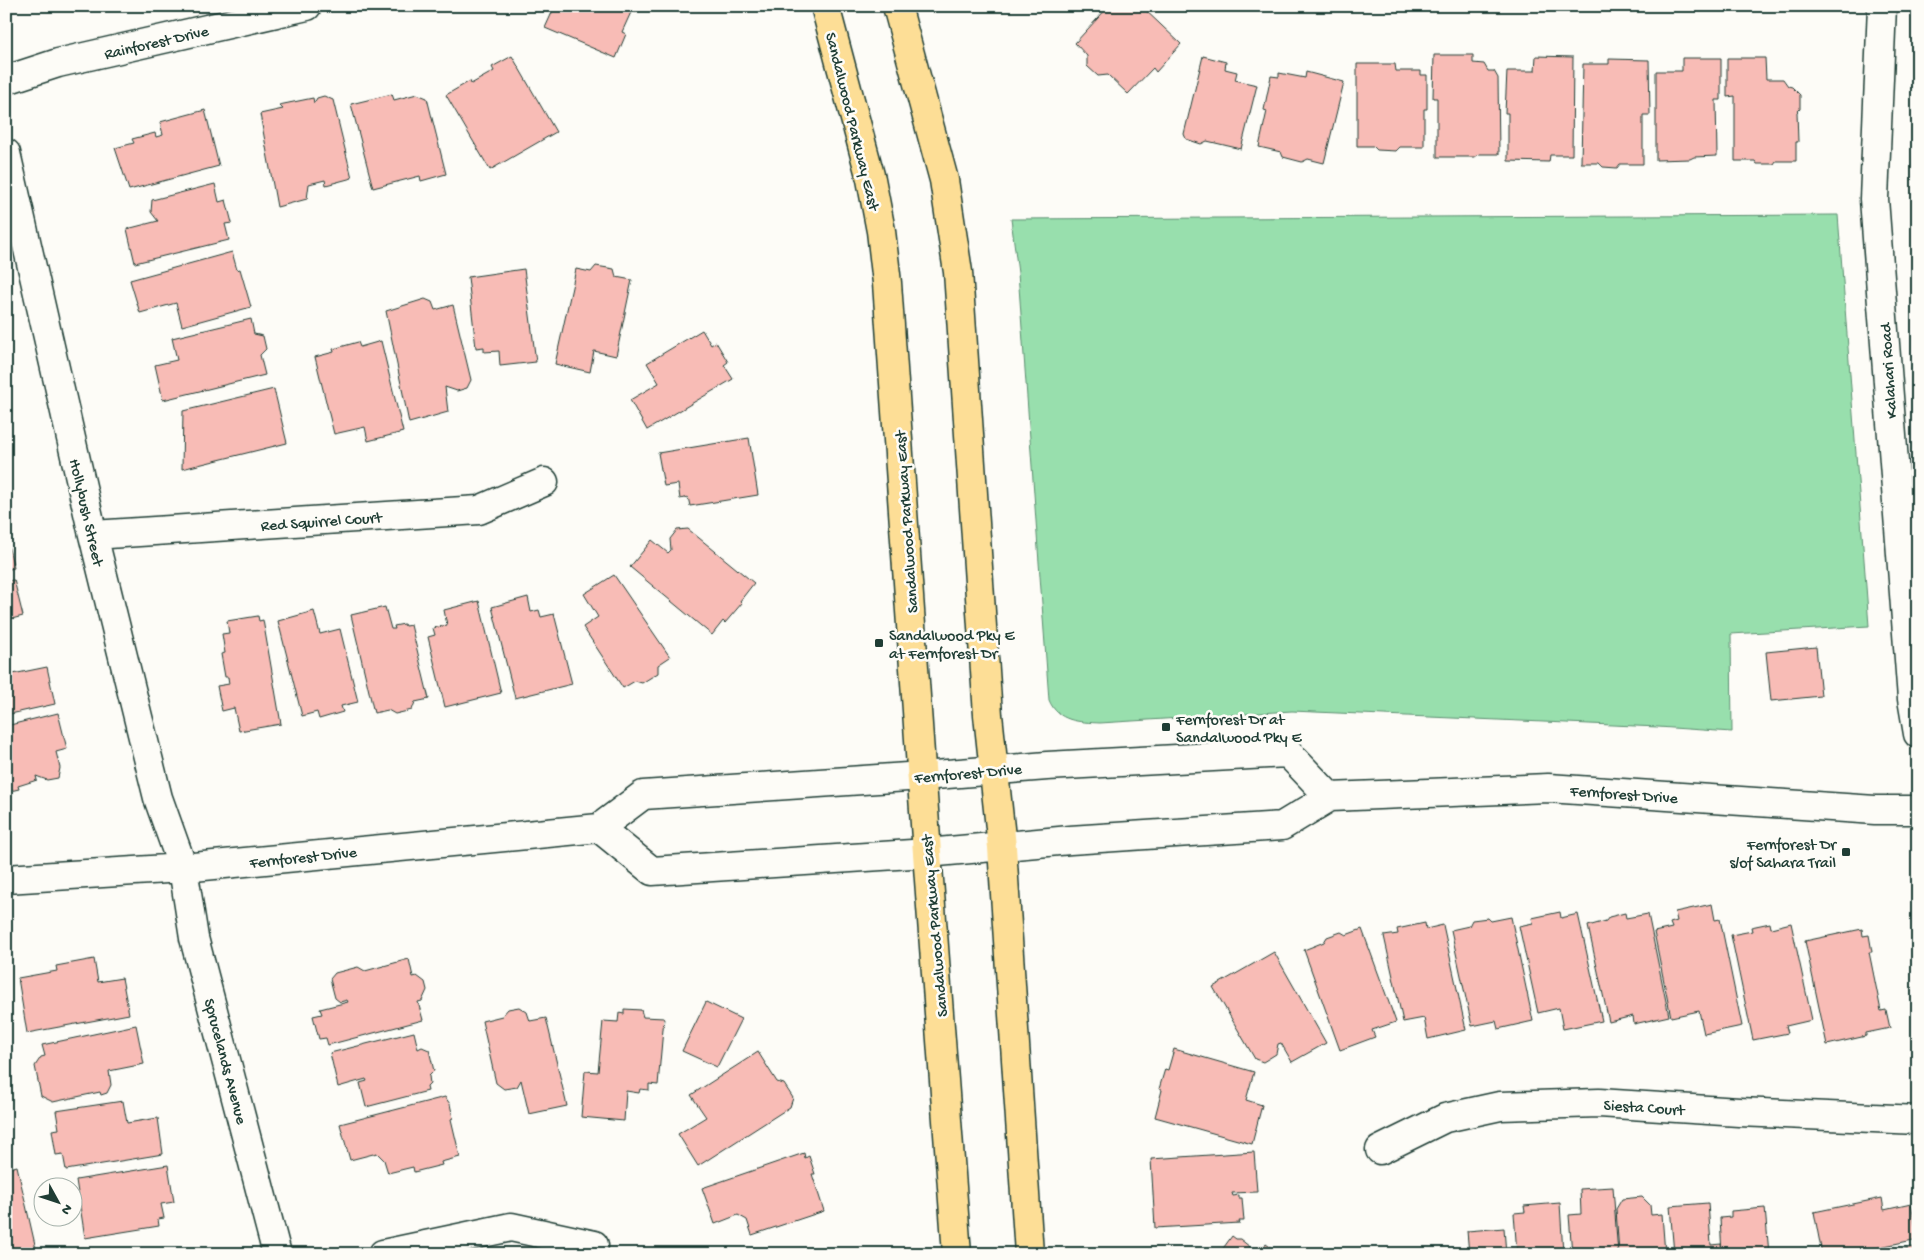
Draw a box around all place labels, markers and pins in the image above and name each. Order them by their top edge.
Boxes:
place label: Sandalwood Pky E at Fernforest Dr [889,628,1015,665]
marker: Sandalwood Pky E at Fernforest Dr [873,637,885,649]
place label: Fernforest Dr at Sandalwood Pky E [1175,712,1302,749]
marker: Fernforest Dr at Sandalwood Pky E [1160,721,1172,733]
place label: Fernforest Dr s/of Sahara Trail [1729,837,1837,874]
marker: Fernforest Dr s/of Sahara Trail [1840,846,1852,858]

